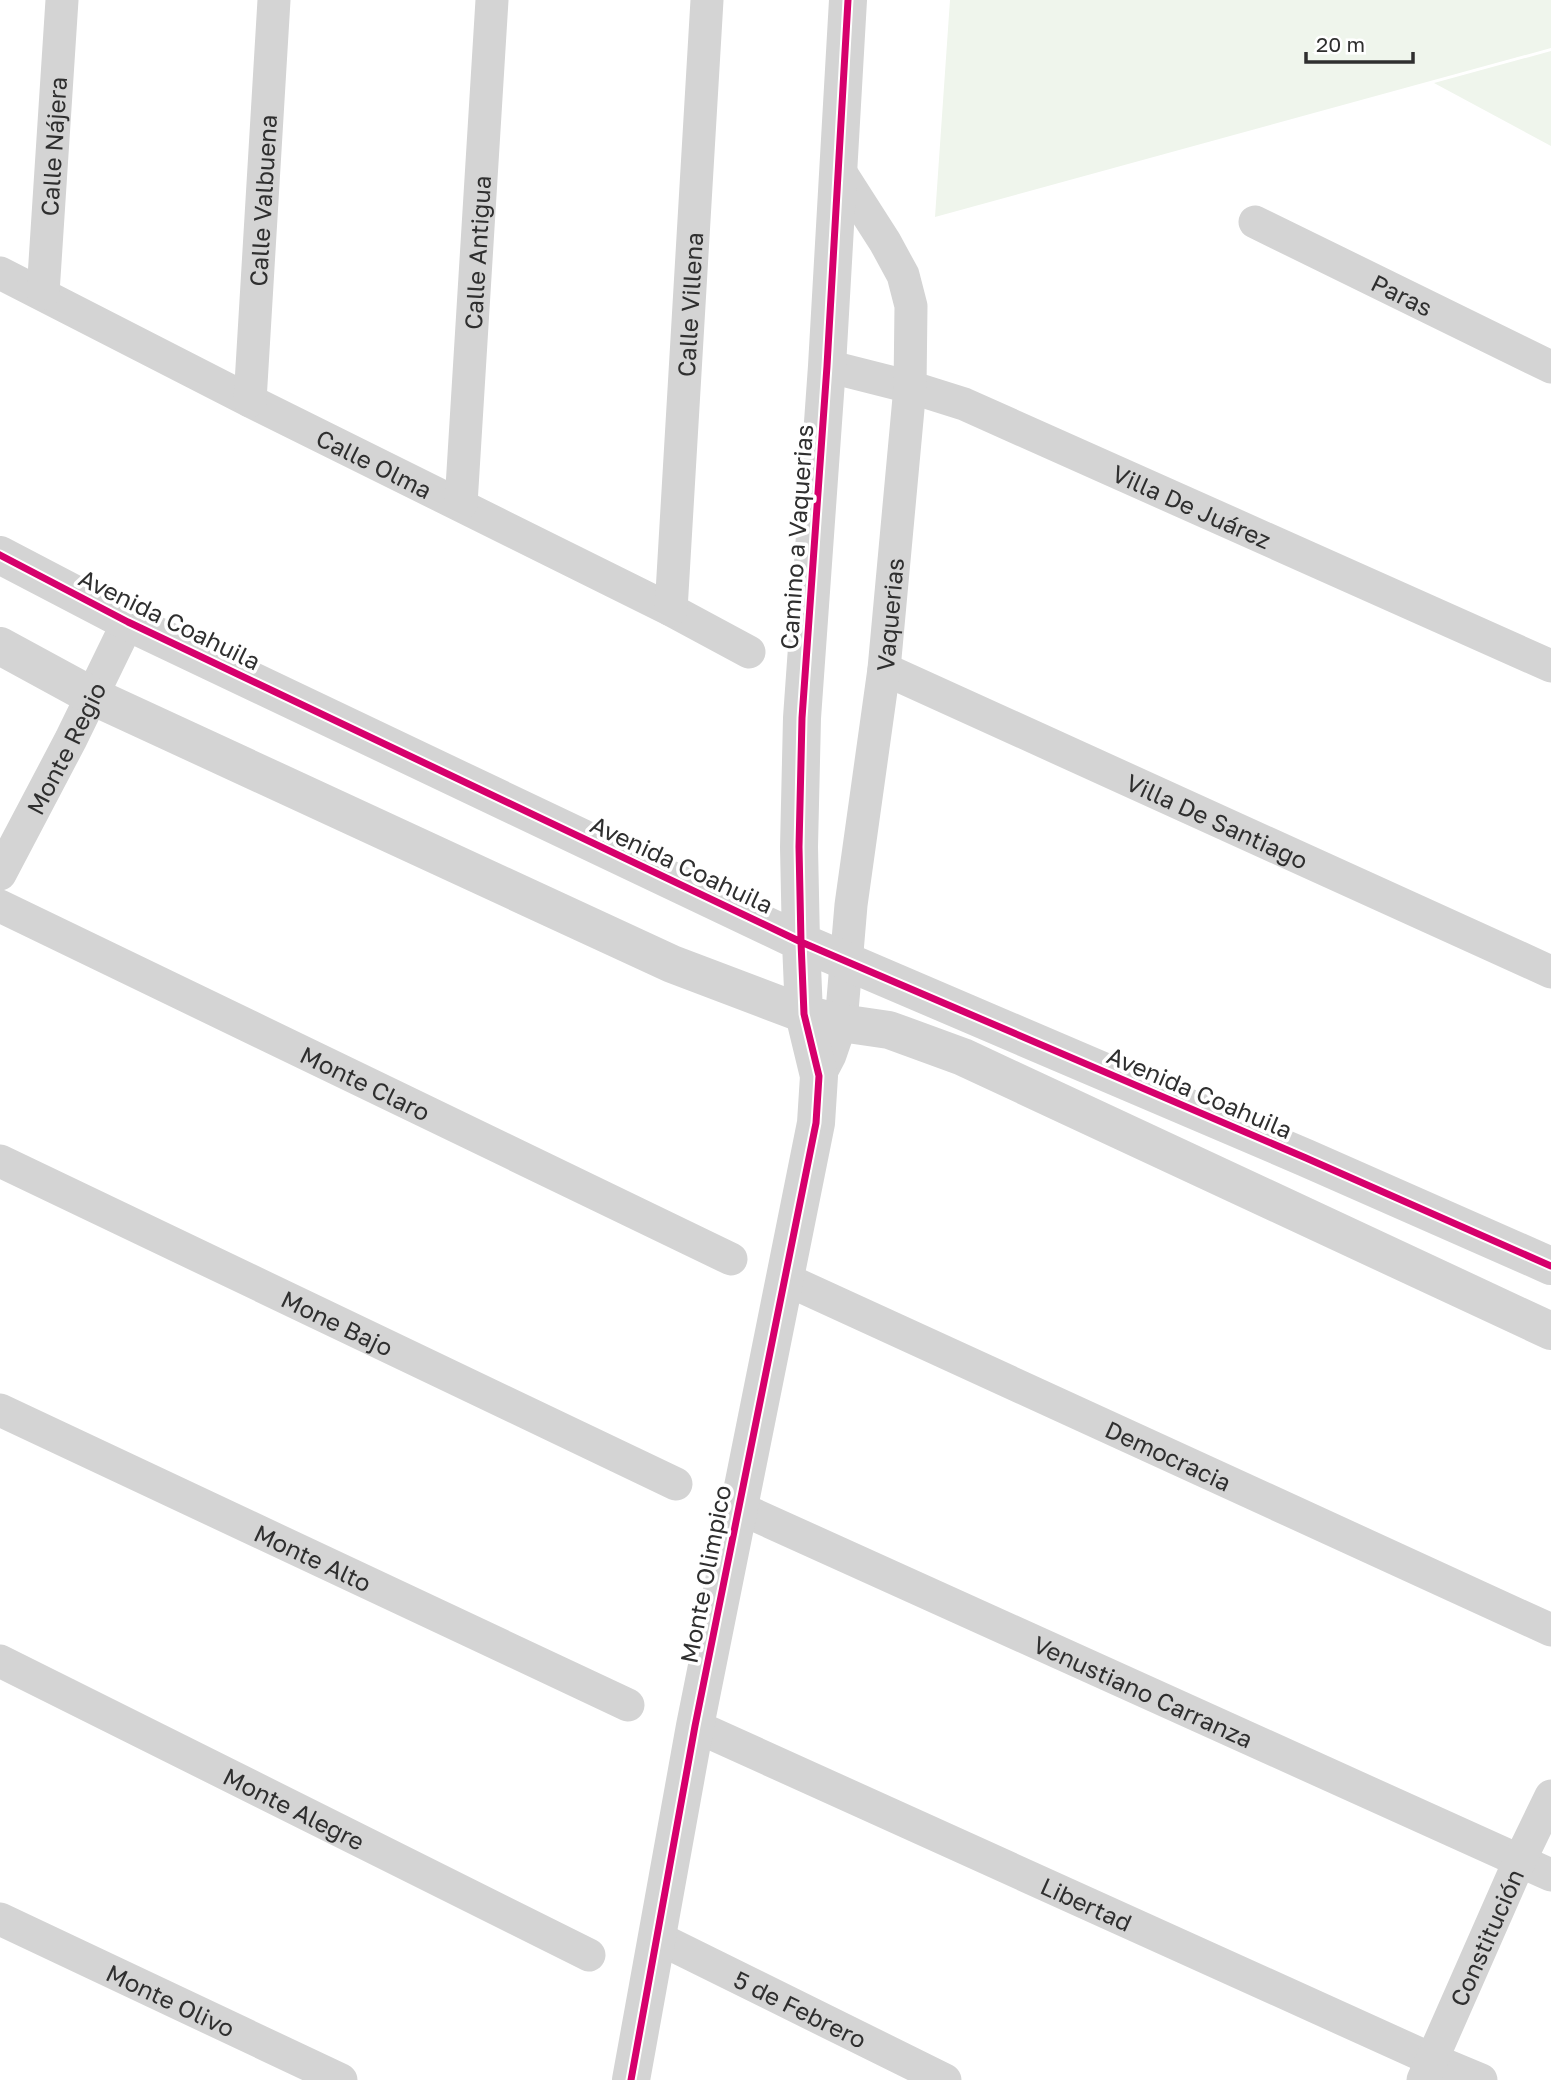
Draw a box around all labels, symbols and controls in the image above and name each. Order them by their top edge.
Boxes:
scale bar [1306,21,1413,65]
text: 20 m [1316,31,1365,57]
street label: Calle Nájera [34,76,72,217]
street label: Calle Valbuena [242,113,282,287]
street label: Calle Antigua [457,174,496,330]
street label: Calle Villena [670,231,708,378]
street label: Paras [1367,267,1438,321]
street label: Calle Olma [312,422,437,504]
street label: Camino a Vaquerias [774,423,818,651]
street label: Villa De Juárez [1108,458,1276,554]
street label: Vaquerias [869,557,909,672]
street label: Avenida Coahuila [75,563,265,675]
street label: Monte Regio [20,677,111,819]
street label: Villa De Santiago [1122,767,1313,874]
street label: Avenida Coahuila [586,809,778,919]
street label: Monte Claro [296,1039,435,1126]
street label: Avenida Coahuila [1103,1040,1297,1144]
street label: Mone Bajo [277,1283,398,1361]
street label: Democracia [1101,1413,1236,1496]
street label: Monte Olimpico [674,1482,736,1666]
street label: Monte Alto [250,1517,376,1597]
street label: Venustiano Carranza [1029,1629,1258,1753]
street label: Monte Alegre [219,1761,370,1855]
street label: Constitución [1443,1864,1529,2010]
street label: Libertad [1037,1870,1137,1936]
street label: Monte Olivo [102,1957,240,2042]
street label: 5 de Febrero [730,1964,871,2053]

